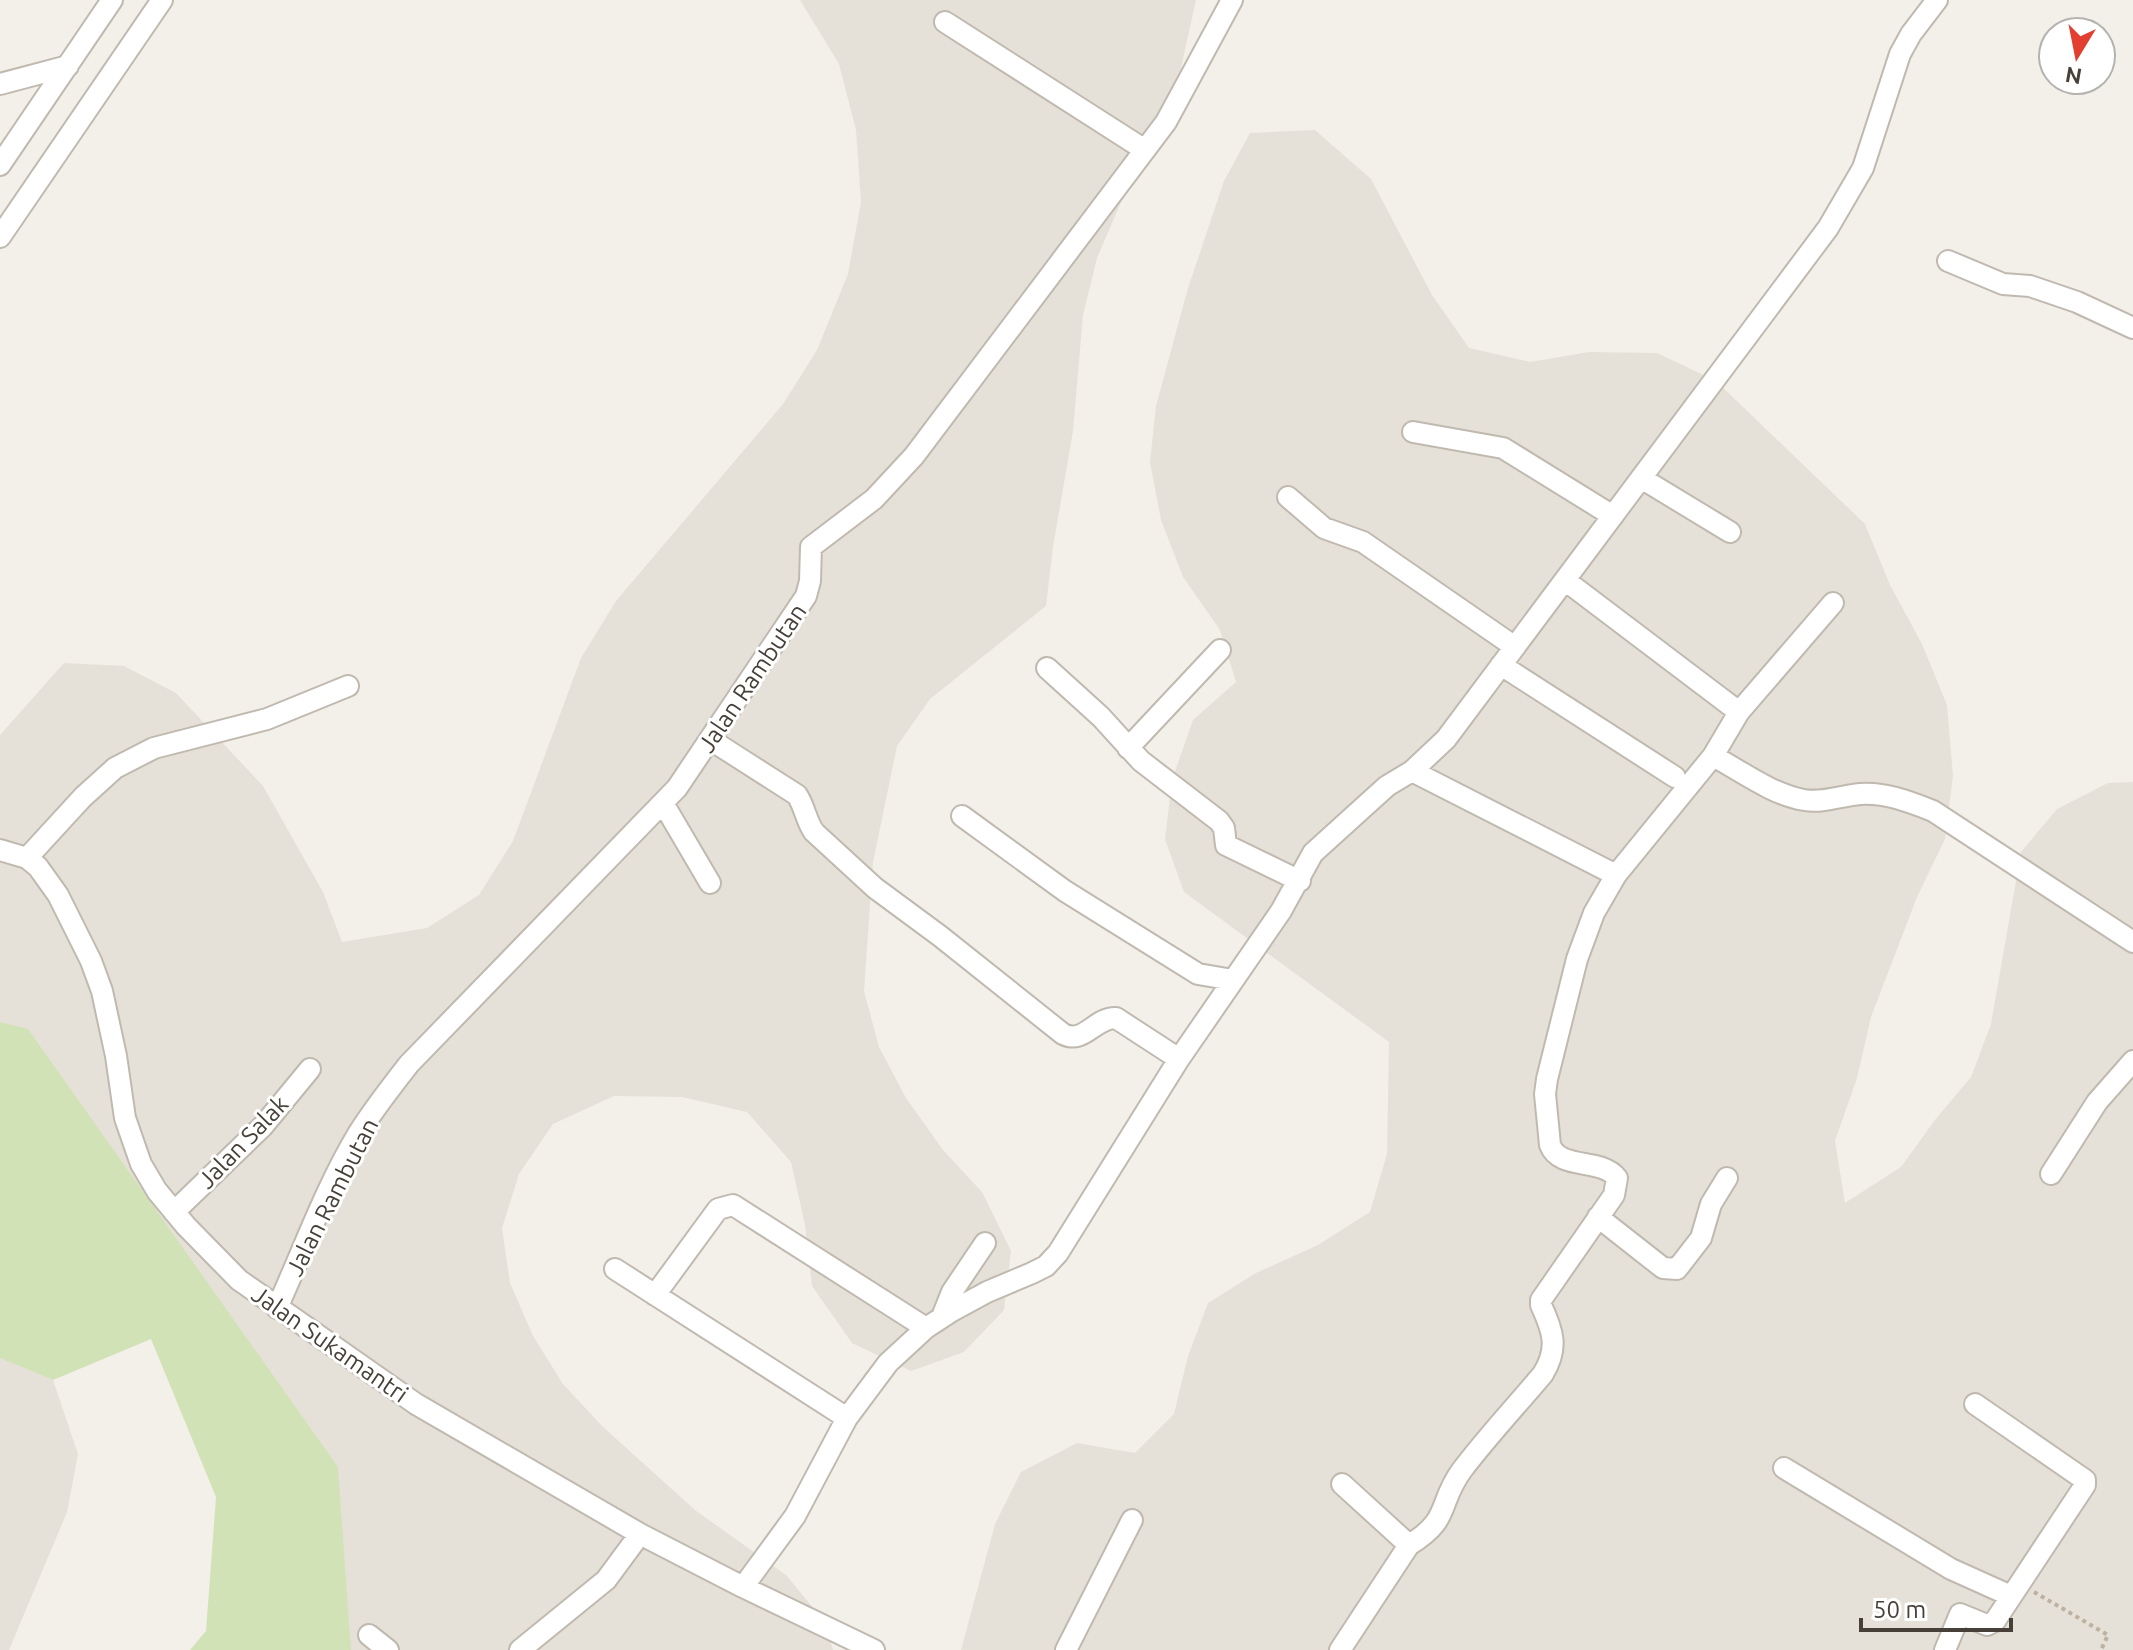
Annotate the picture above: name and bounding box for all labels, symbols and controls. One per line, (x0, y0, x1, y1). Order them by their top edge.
north arrow (2037, 16, 2117, 96)
text: N (2063, 62, 2084, 90)
street label: Jalan Rambutan (692, 599, 812, 757)
street label: Jalan Salak (192, 1090, 294, 1194)
street label: Jalan Rambutan (281, 1114, 383, 1280)
street label: Jalan Sukamantri (247, 1280, 413, 1408)
scale bar (1861, 1582, 2011, 1632)
text: 50 m (1873, 1596, 1926, 1623)

